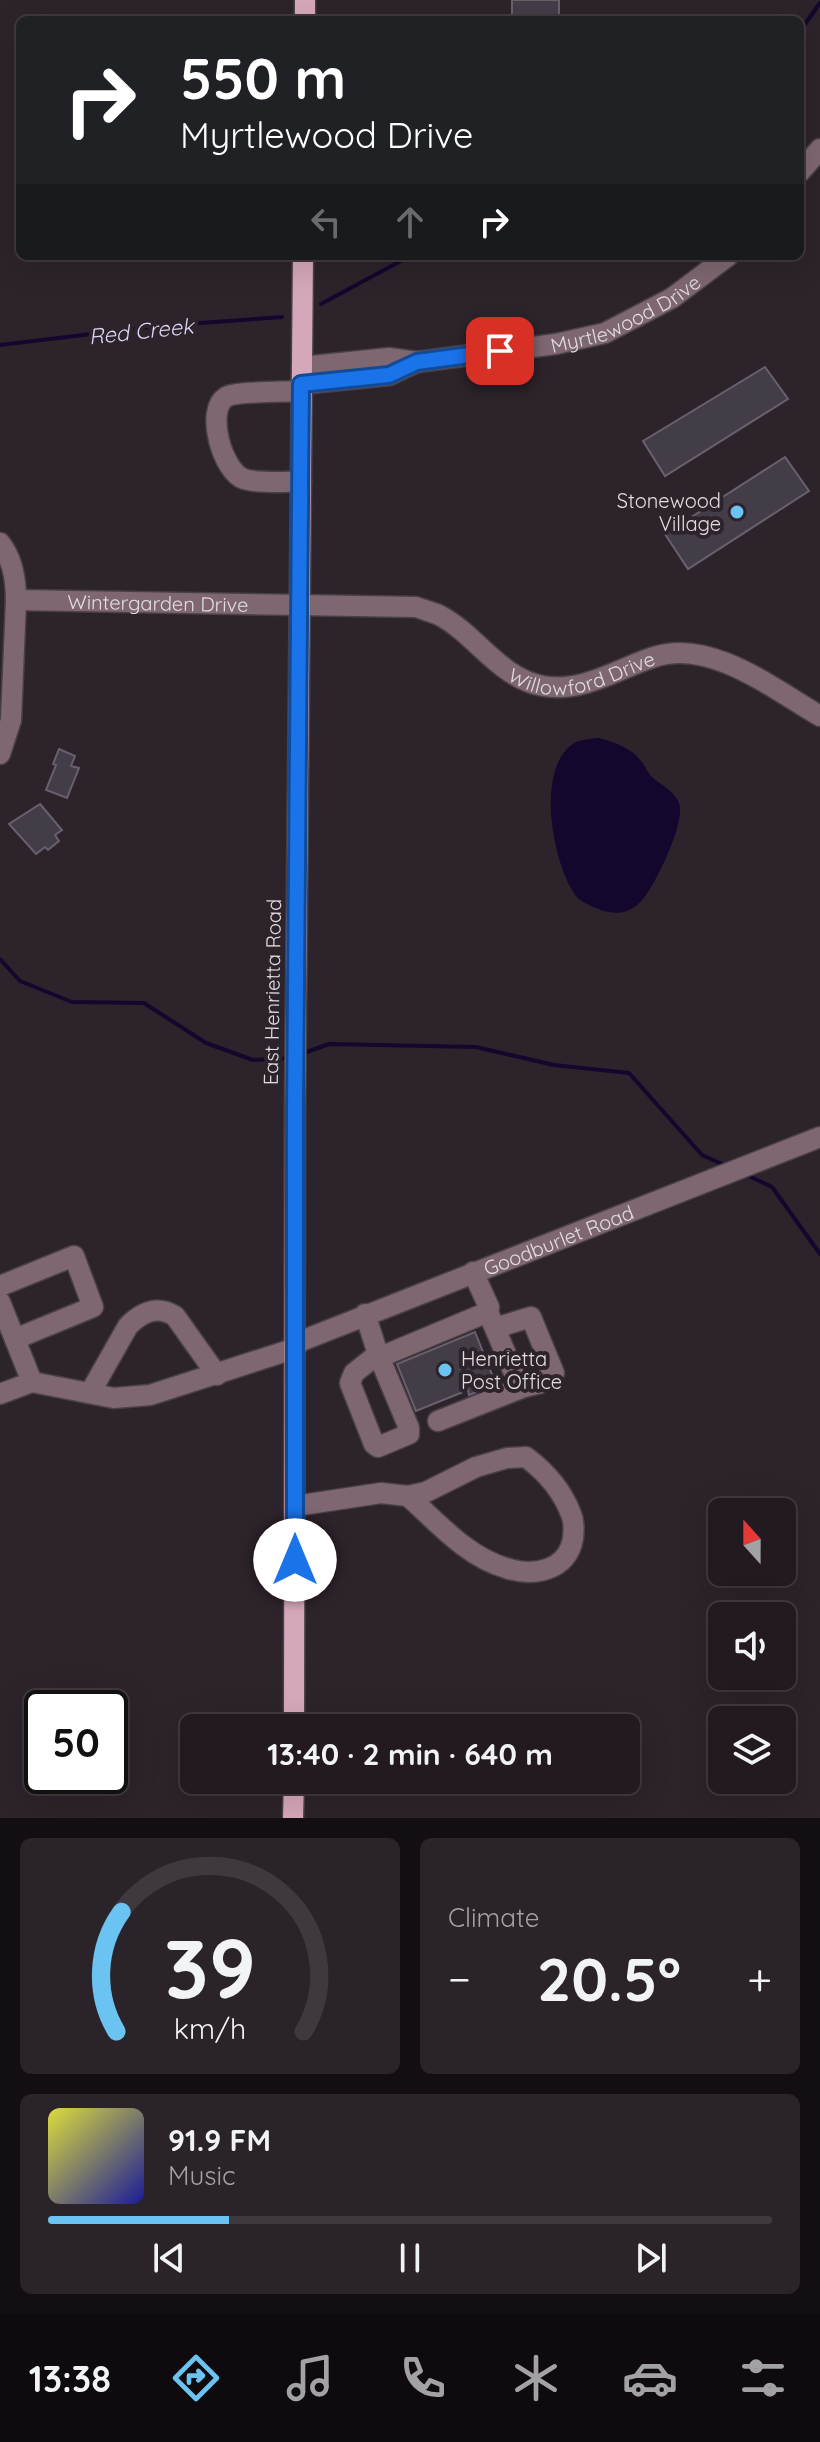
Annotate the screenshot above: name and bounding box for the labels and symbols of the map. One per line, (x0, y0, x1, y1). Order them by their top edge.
street label: Myrtlewood Drive (548, 269, 705, 357)
water label: Red Creek (87, 311, 197, 350)
pin (466, 317, 534, 385)
place label: Stonewood Village (617, 488, 721, 536)
marker: Stonewood Village (728, 503, 746, 521)
street label: Wintergarden Drive (67, 588, 249, 617)
street label: Willowford Drive (504, 645, 658, 700)
street label: East Henrietta Road (258, 899, 286, 1085)
street label: Goodburlet Road (480, 1199, 637, 1281)
place label: Henrietta Post Office (461, 1346, 562, 1394)
marker: Henrietta Post Office (436, 1361, 454, 1379)
north arrow (708, 1498, 796, 1586)
position arrow (253, 1518, 337, 1602)
speed limit sign: 50 (24, 1690, 128, 1794)

